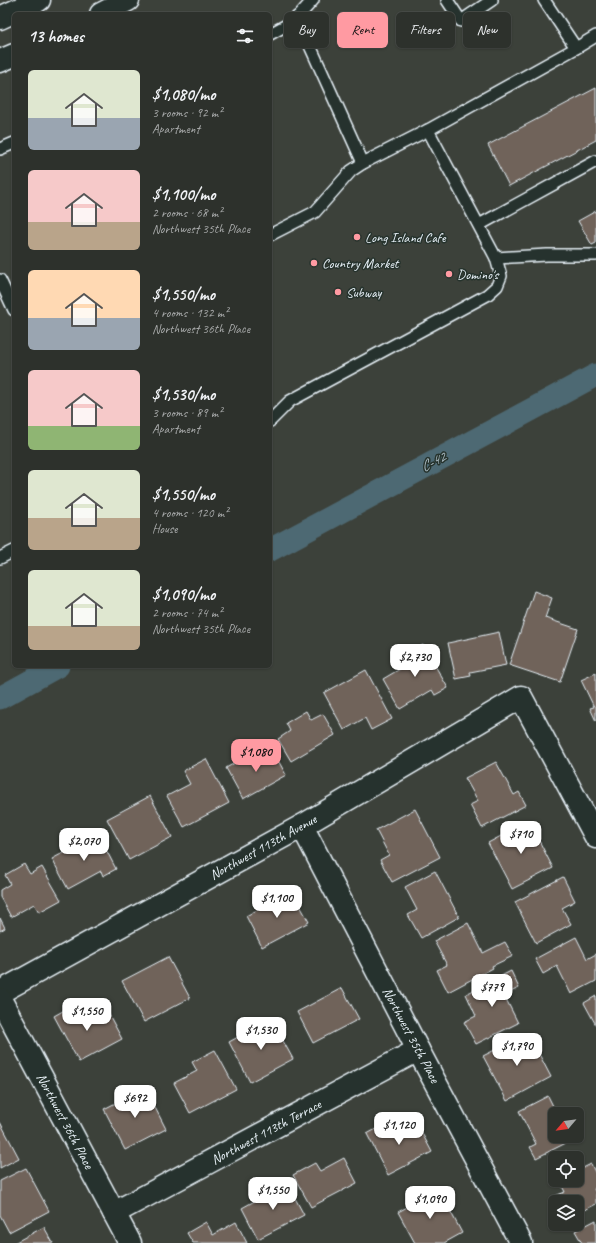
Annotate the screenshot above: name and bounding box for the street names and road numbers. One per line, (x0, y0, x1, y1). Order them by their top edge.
street label: Northwest 113th Avenue (207, 810, 321, 883)
street label: Northwest 35th Place (379, 984, 444, 1087)
street label: Northwest 36th Place (33, 1070, 98, 1173)
street label: Northwest 113th Terrace (208, 1095, 325, 1168)

